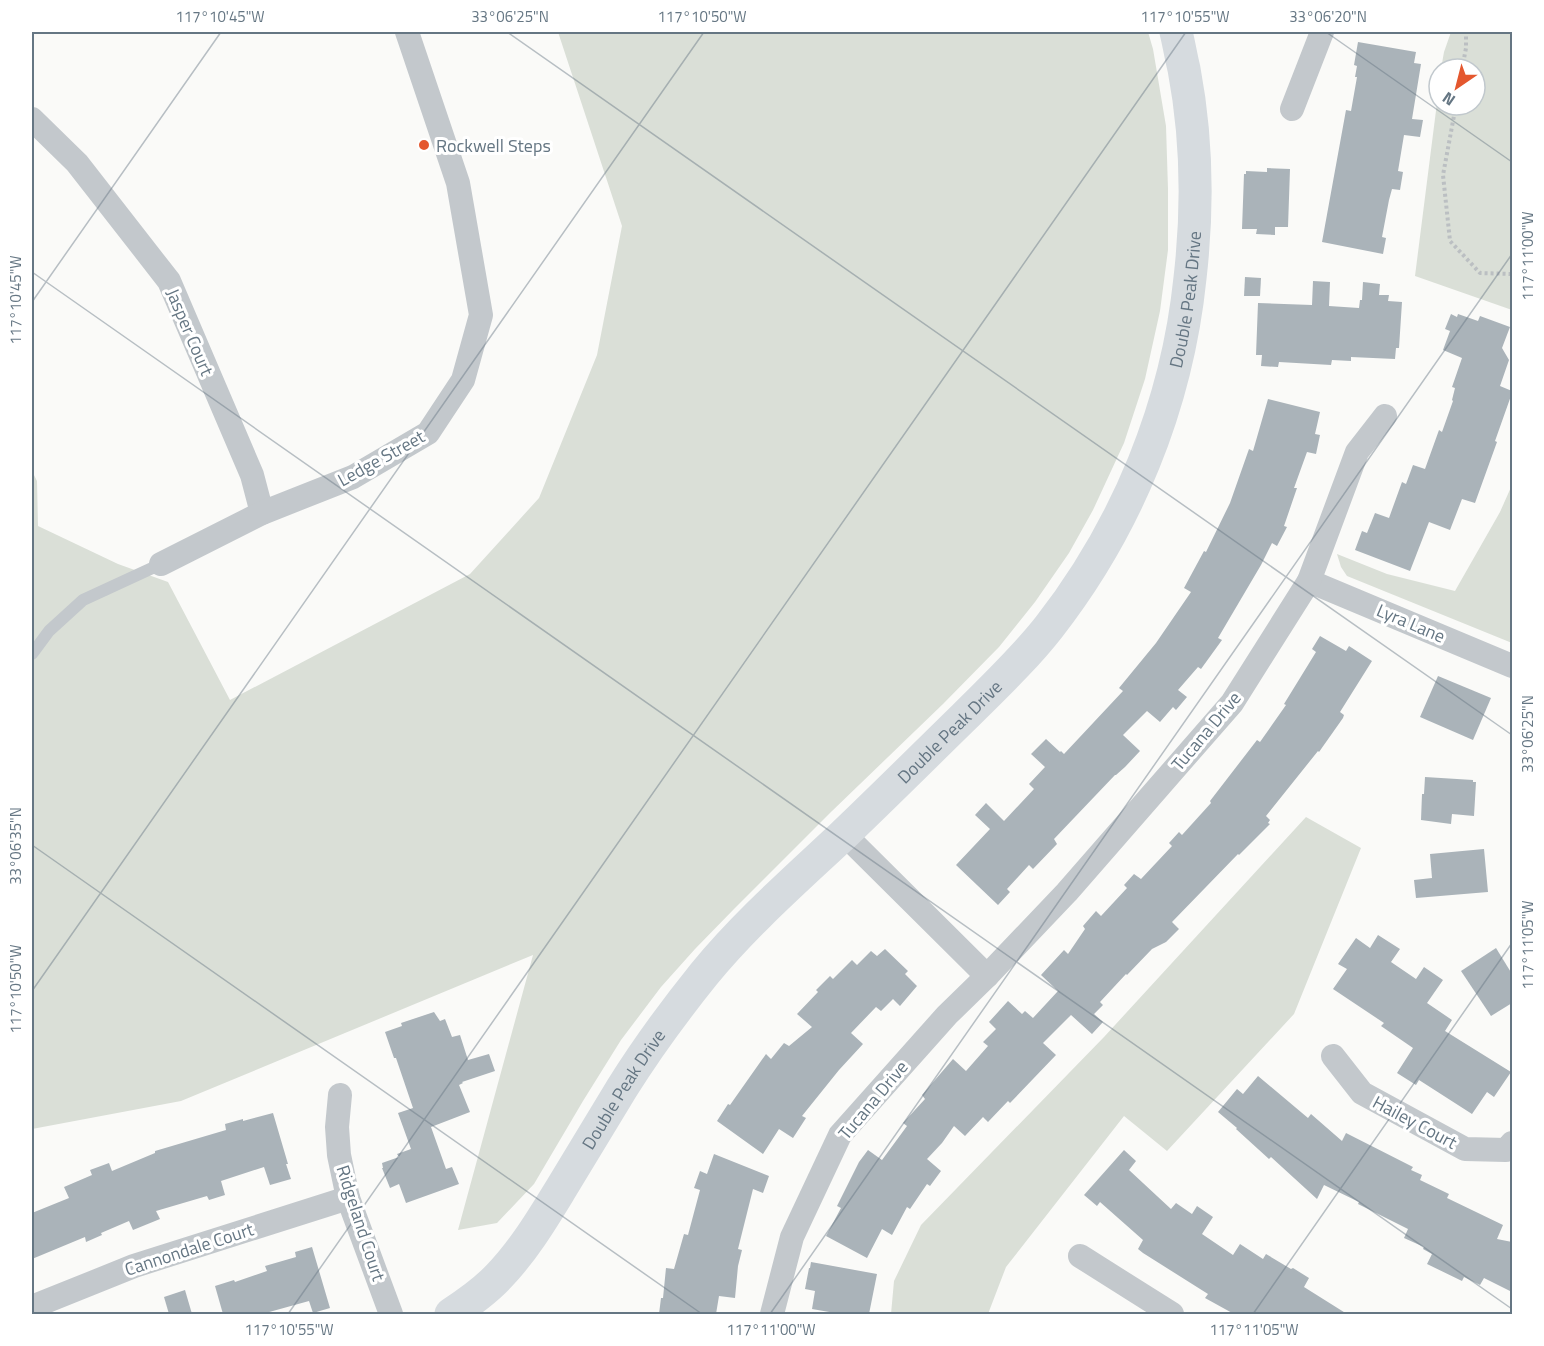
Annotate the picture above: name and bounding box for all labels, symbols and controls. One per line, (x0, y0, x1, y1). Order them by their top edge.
text: 117°10'45"W (175, 5, 265, 28)
text: 33°06'25"N (471, 5, 549, 28)
text: 117°10'50"W (657, 5, 747, 28)
text: 117°10'55"W (1140, 5, 1230, 28)
text: 33°06'20"N (1289, 5, 1367, 28)
north arrow (1427, 57, 1487, 117)
text: N (1437, 86, 1460, 112)
place label: Rockwell Steps (436, 132, 551, 159)
marker: Rockwell Steps (417, 138, 431, 152)
text: 117°11'00"W (1516, 211, 1539, 301)
street label: Double Peak Drive (1161, 230, 1208, 371)
text: 117°10'45"W (4, 255, 27, 345)
street label: Jasper Court (159, 284, 221, 381)
street label: Ledge Street (333, 423, 430, 493)
street label: Lyra Lane (1373, 596, 1449, 650)
street label: Double Peak Drive (891, 673, 1008, 789)
street label: Tucana Drive (1165, 685, 1247, 777)
text: 33°06'25"N (1516, 695, 1539, 773)
text: 33°06'35"N (4, 807, 27, 885)
text: 117°11'05"W (1516, 900, 1539, 990)
text: 117°10'50"W (4, 944, 27, 1034)
street label: Double Peak Drive (574, 1023, 671, 1154)
street label: Tucana Drive (832, 1054, 914, 1146)
street label: Hailey Court (1368, 1088, 1463, 1156)
street label: Ridgeland Court (330, 1162, 393, 1285)
street label: Cannondale Court (121, 1215, 258, 1283)
text: 117°10'55"W (244, 1318, 334, 1341)
text: 117°11'00"W (726, 1318, 816, 1341)
text: 117°11'05"W (1209, 1318, 1299, 1341)

